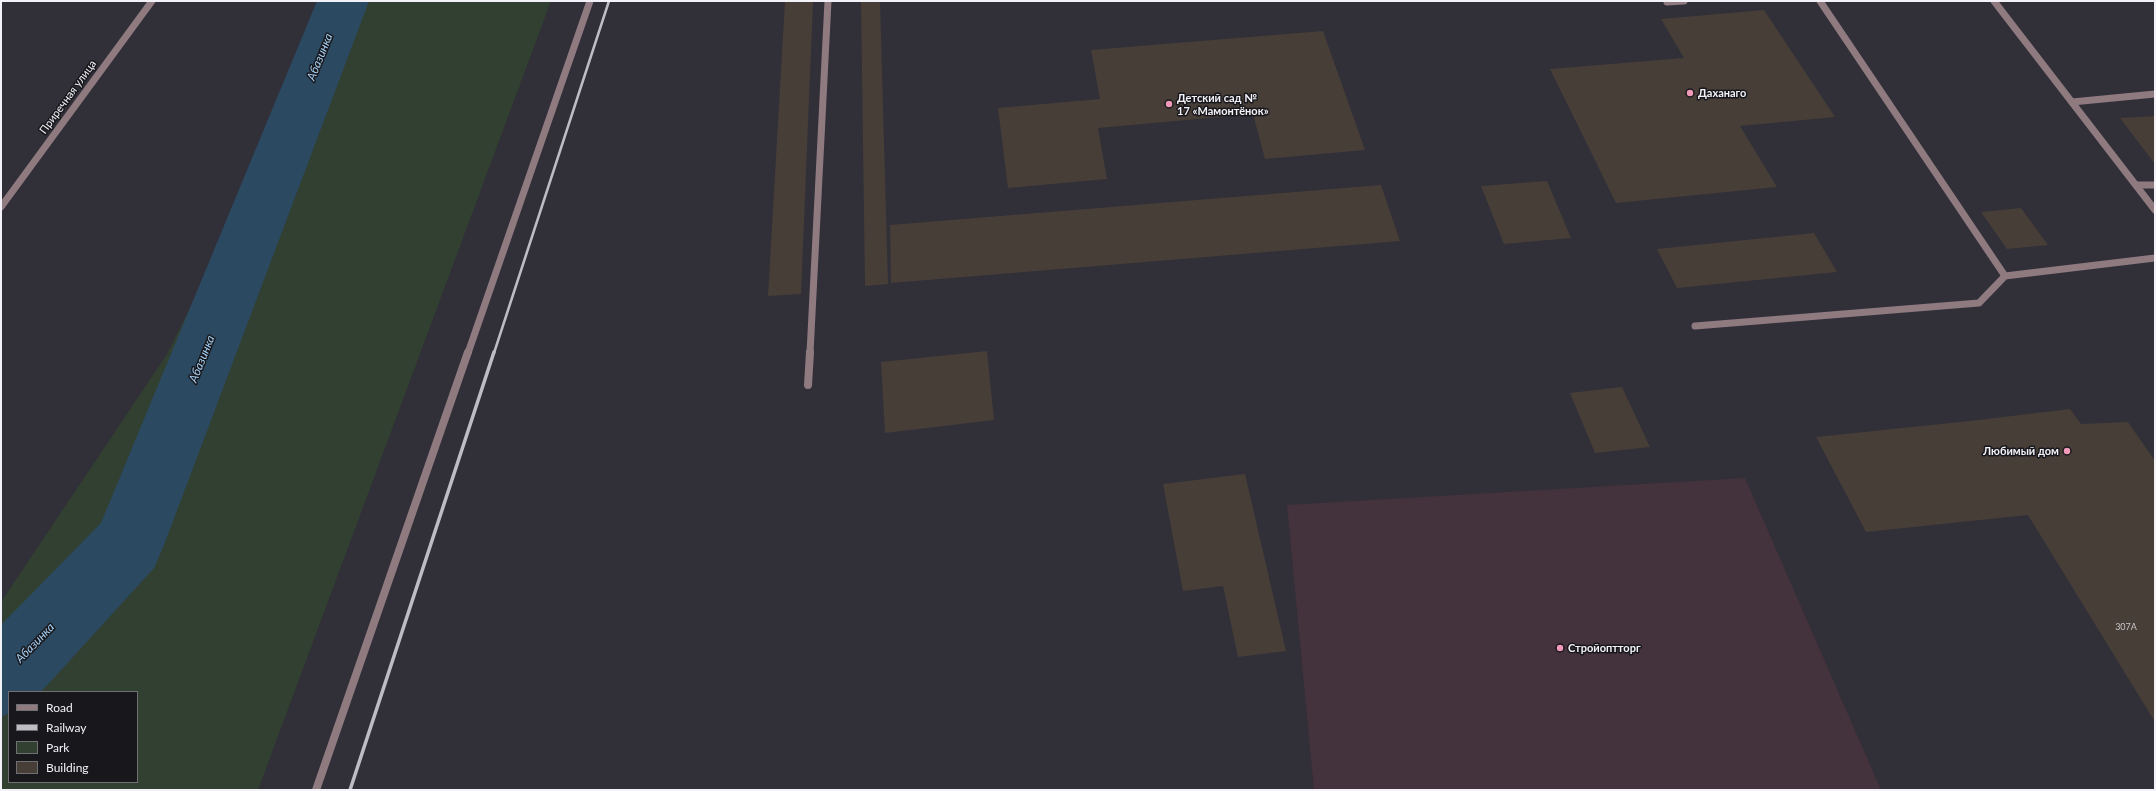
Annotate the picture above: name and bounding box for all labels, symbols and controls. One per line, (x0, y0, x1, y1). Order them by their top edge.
water label: Абазинка (304, 31, 336, 83)
street label: Приречная улица (37, 57, 99, 137)
place label: Даханаго (1698, 86, 1746, 100)
marker: Даханаго (1685, 88, 1695, 98)
place label: Детский сад № 17 «Мамонтёнок» (1177, 91, 1269, 117)
marker: Детский сад № 17 «Мамонтёнок» (1164, 99, 1174, 109)
water label: Абазинка (186, 333, 218, 385)
place label: Любимый дом (1983, 444, 2059, 458)
marker: Любимый дом (2062, 446, 2072, 456)
water label: Абазинка (13, 620, 57, 666)
house number: 307А (2115, 622, 2137, 632)
place label: Стройоптторг (1568, 641, 1641, 655)
marker: Стройоптторг (1555, 643, 1565, 653)
legend (8, 691, 138, 783)
text: Road (46, 700, 73, 715)
text: Railway (46, 720, 86, 735)
text: Park (46, 740, 69, 755)
text: Building (46, 760, 89, 775)

